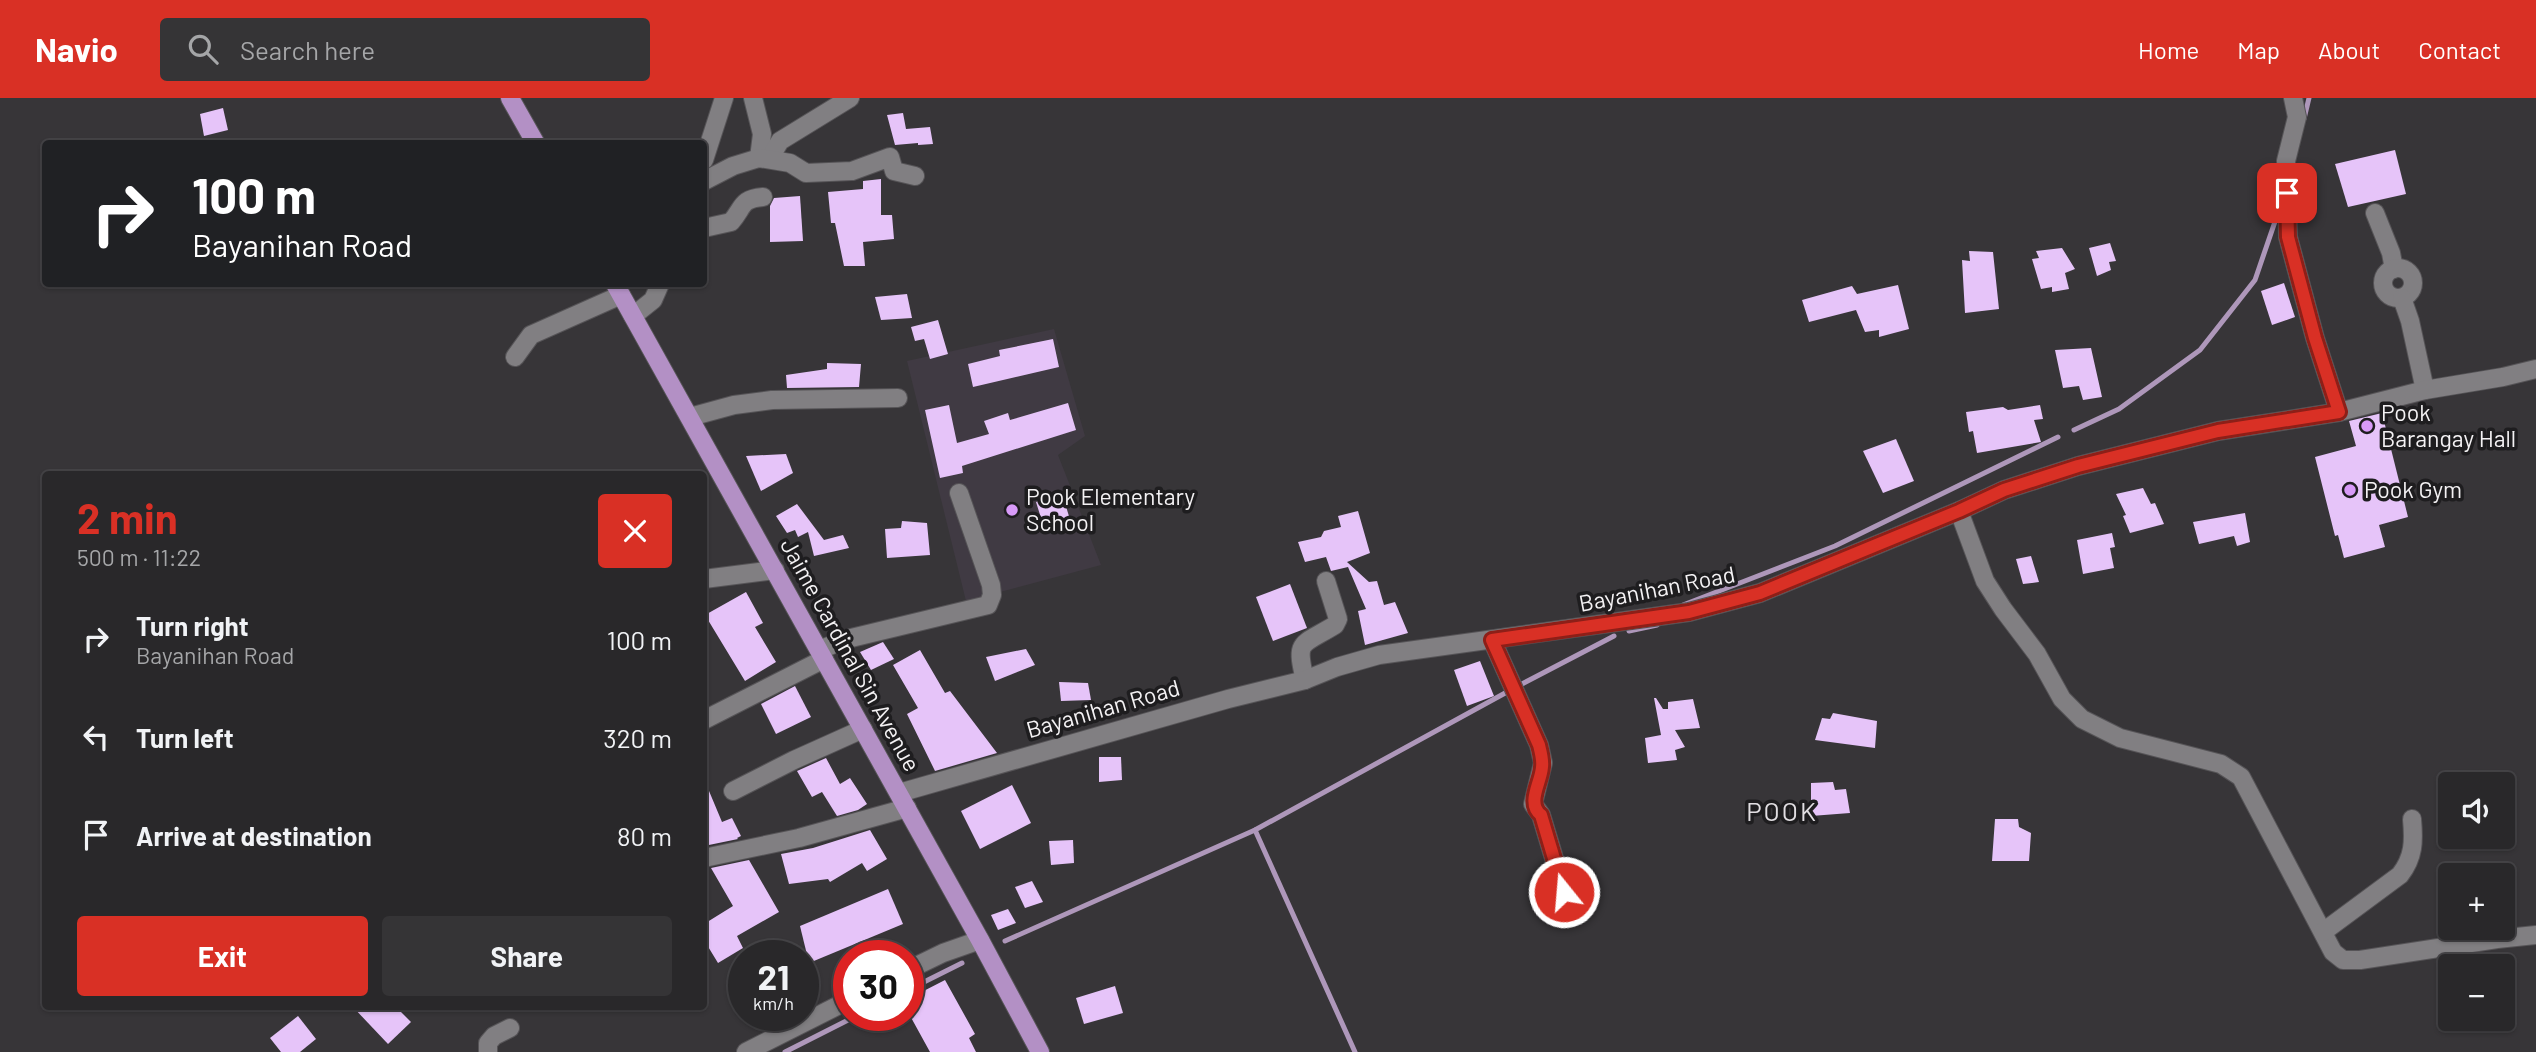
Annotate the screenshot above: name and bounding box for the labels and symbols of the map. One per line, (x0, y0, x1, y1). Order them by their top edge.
pin (2257, 163, 2317, 223)
place label: Pook Barangay Hall (2381, 398, 2516, 452)
marker: Pook Barangay Hall (2359, 418, 2375, 434)
place label: Pook Gym (2364, 475, 2462, 503)
place label: Pook Elementary School (1026, 482, 1196, 536)
marker: Pook Gym (2342, 482, 2358, 498)
marker: Pook Elementary School (1004, 502, 1020, 518)
street label: Jaime Cardinal Sin Avenue (775, 533, 927, 776)
street label: Bayanihan Road (1576, 559, 1737, 617)
street label: Bayanihan Road (1023, 673, 1183, 743)
district label: POOK (1746, 795, 1818, 826)
position arrow (1527, 855, 1601, 929)
speed limit sign: 30 (833, 940, 924, 1031)

